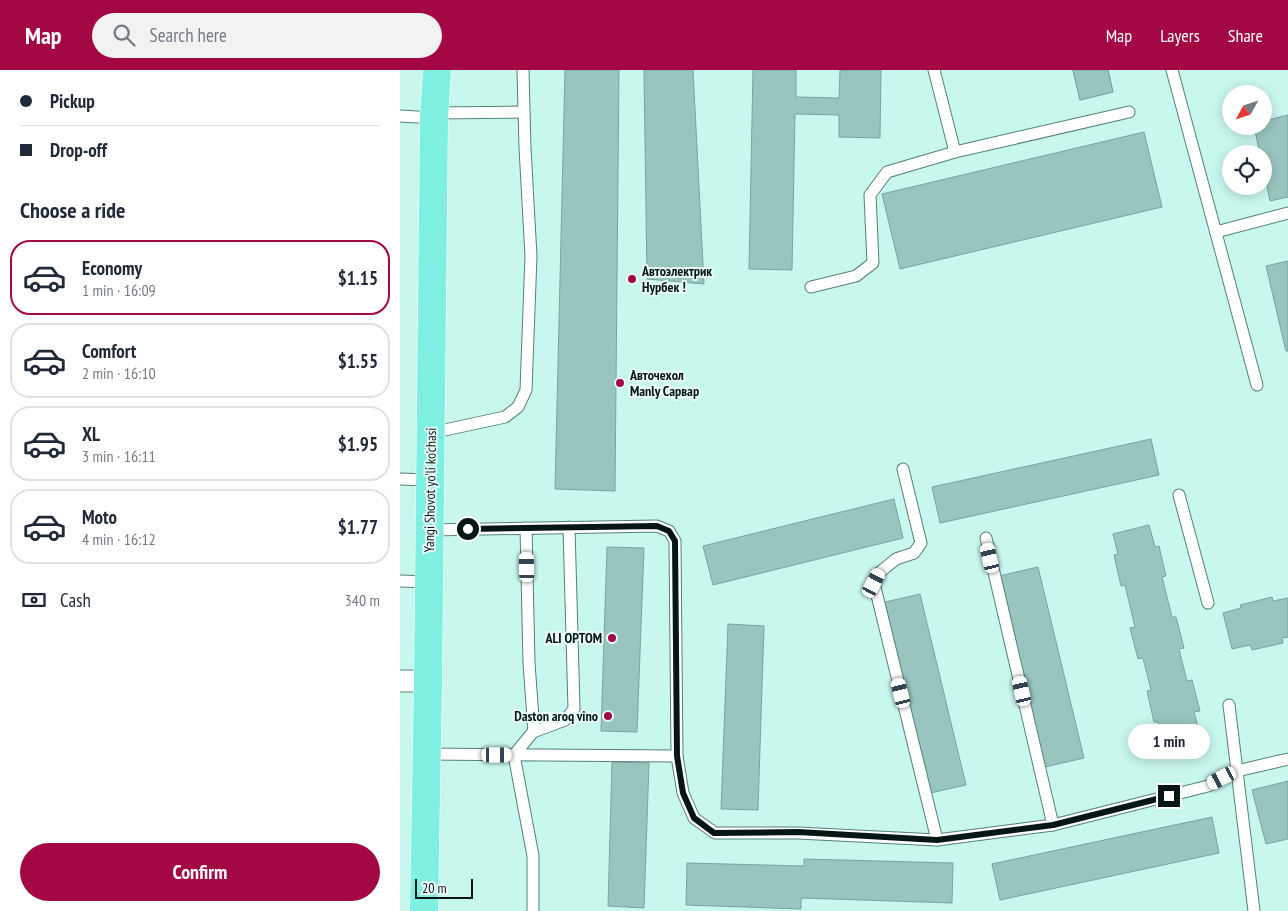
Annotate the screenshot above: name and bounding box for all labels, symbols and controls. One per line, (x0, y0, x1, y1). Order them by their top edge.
search box (92, 13, 442, 58)
text: Map (25, 20, 62, 51)
icon: search (110, 21, 138, 49)
text: Search here (150, 23, 227, 47)
text: Map (1106, 24, 1132, 47)
text: Layers (1160, 24, 1200, 47)
text: Share (1228, 24, 1263, 47)
north arrow (1222, 85, 1272, 135)
map controls (1222, 85, 1272, 195)
text: Pickup (50, 89, 95, 113)
text: Drop-off (50, 138, 107, 162)
button: locate (1222, 145, 1272, 195)
text: Choose a ride (20, 196, 125, 224)
icon: car (22, 255, 67, 300)
text: Economy (82, 256, 142, 280)
place label: Автоэлектрик Нурбек ! (641, 262, 712, 296)
text: $1.15 (338, 266, 378, 290)
marker: Автоэлектрик Нурбек ! (626, 273, 638, 285)
text: 1 min · 16:09 (82, 280, 156, 300)
icon: car (22, 338, 67, 383)
text: Comfort (82, 339, 136, 363)
text: $1.55 (338, 349, 378, 373)
text: 2 min · 16:10 (82, 363, 156, 383)
place label: Авточехол Manly Сарвар (629, 366, 699, 400)
marker: Авточехол Manly Сарвар (614, 377, 626, 389)
icon: car (22, 421, 67, 466)
text: XL (82, 422, 100, 446)
street label: Yangi Shovot yo'li ko'chasi (420, 427, 440, 553)
text: $1.95 (338, 432, 378, 456)
text: 3 min · 16:11 (82, 446, 156, 466)
icon: car (22, 504, 67, 549)
text: Moto (82, 505, 117, 529)
text: $1.77 (338, 515, 378, 539)
route start (457, 518, 479, 540)
text: 4 min · 16:12 (82, 529, 156, 549)
car (979, 542, 1000, 574)
car (519, 552, 534, 582)
car (860, 566, 887, 600)
icon: cash (20, 586, 48, 614)
text: Cash (60, 588, 91, 612)
text: 340 m (345, 590, 380, 610)
place label: ALI OPTOM (544, 629, 602, 647)
marker: ALI OPTOM (606, 632, 618, 644)
car (1011, 675, 1032, 707)
car (890, 677, 911, 709)
place label: Daston aroq vino (514, 707, 598, 725)
marker: Daston aroq vino (602, 710, 614, 722)
callout: 1 min (1128, 724, 1210, 758)
text: 1 min (1153, 731, 1185, 751)
car (482, 748, 512, 763)
car (1205, 765, 1238, 791)
route end (1158, 785, 1180, 807)
button: Confirm (20, 843, 380, 901)
scale bar (415, 876, 472, 899)
text: 20 m (422, 879, 447, 897)

